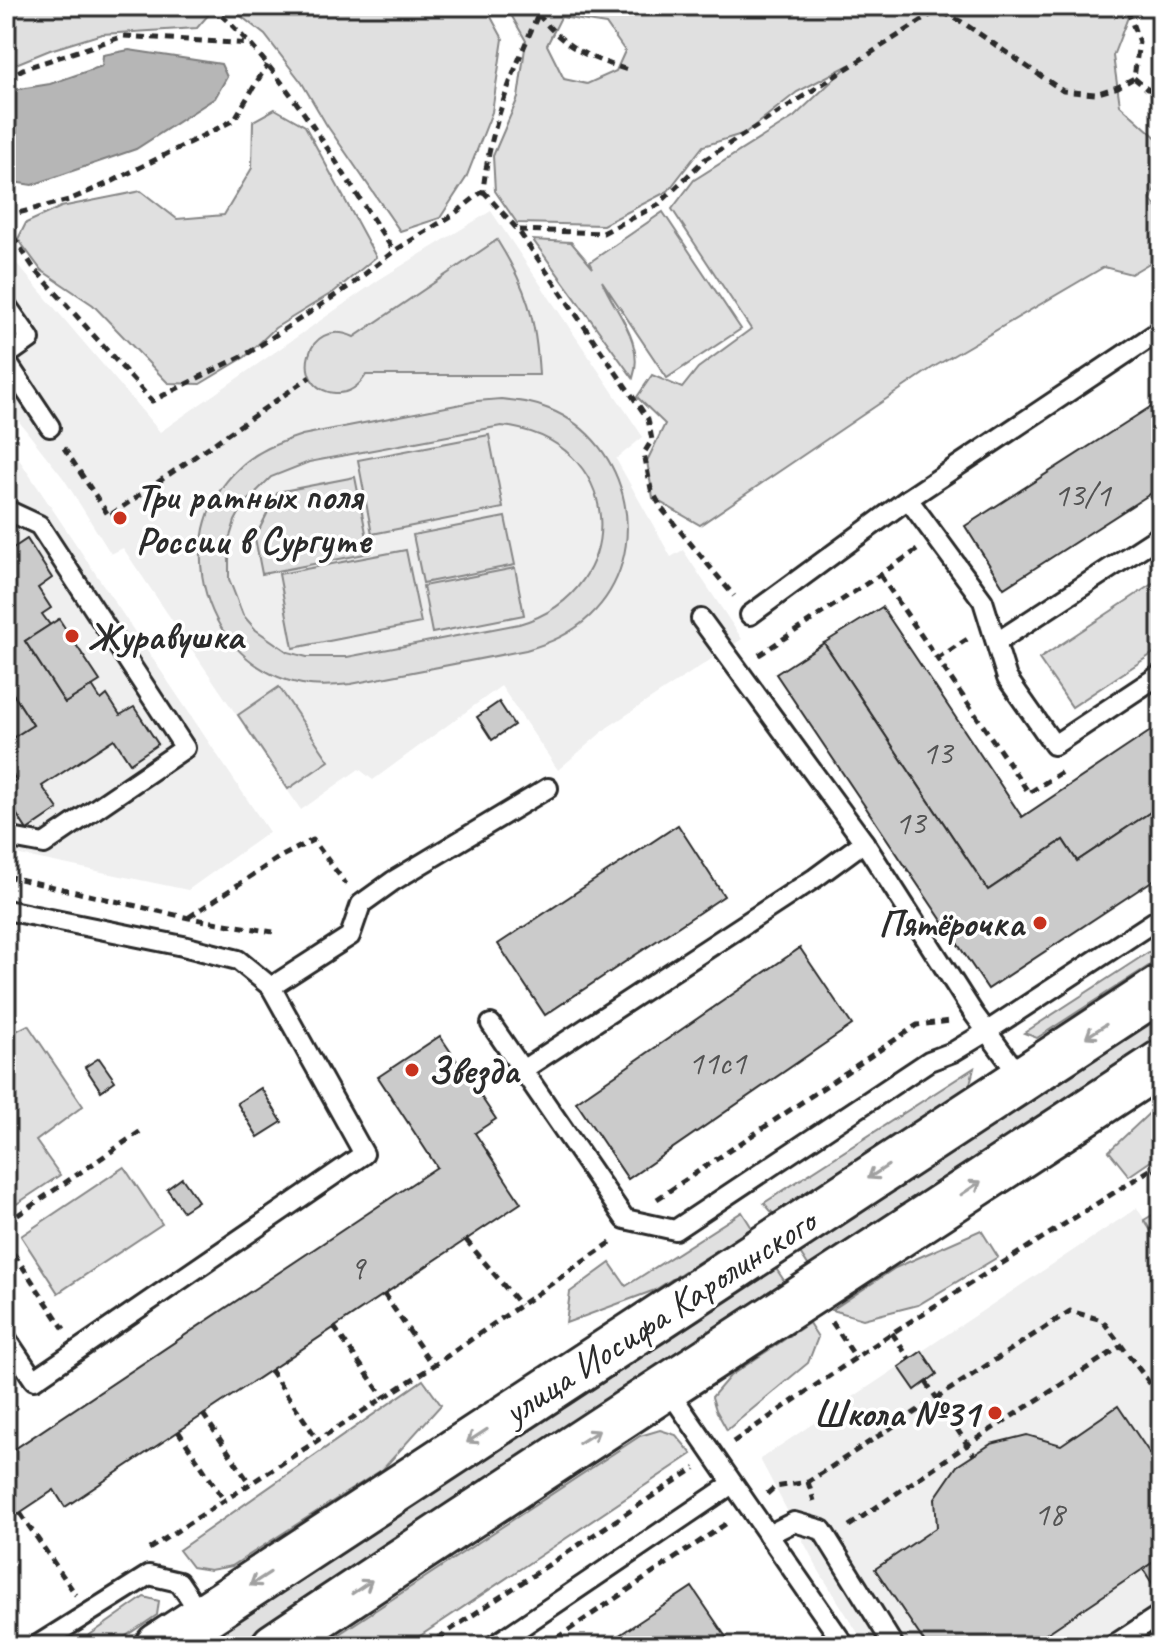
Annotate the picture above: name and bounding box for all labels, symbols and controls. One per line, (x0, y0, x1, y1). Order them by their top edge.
place label: Три ратных поля России в Сургуте (136, 473, 373, 564)
house number: 13/1 (1053, 473, 1112, 516)
marker: Три ратных поля России в Сургуте (111, 509, 129, 527)
place label: Журавушка (88, 613, 246, 660)
marker: Журавушка (63, 627, 81, 645)
house number: 13 (922, 731, 955, 774)
house number: 13 (895, 801, 928, 844)
place label: Пятёрочка (878, 900, 1026, 947)
marker: Пятёрочка (1031, 914, 1049, 932)
one-way arrow (1085, 1023, 1108, 1039)
house number: 11с1 (688, 1041, 748, 1084)
place label: Звезда (428, 1047, 521, 1095)
marker: Звезда (403, 1061, 421, 1079)
one-way arrow (867, 1164, 889, 1180)
one-way arrow (959, 1180, 982, 1196)
street label: улица Иосифа Каролинского (493, 1196, 827, 1436)
house number: 9 (349, 1246, 367, 1289)
place label: Школа №31 (814, 1390, 983, 1437)
marker: Школа №31 (986, 1404, 1004, 1422)
one-way arrow (466, 1428, 489, 1444)
one-way arrow (578, 1429, 600, 1446)
house number: 18 (1034, 1492, 1068, 1535)
one-way arrow (250, 1571, 272, 1588)
one-way arrow (350, 1579, 373, 1595)

